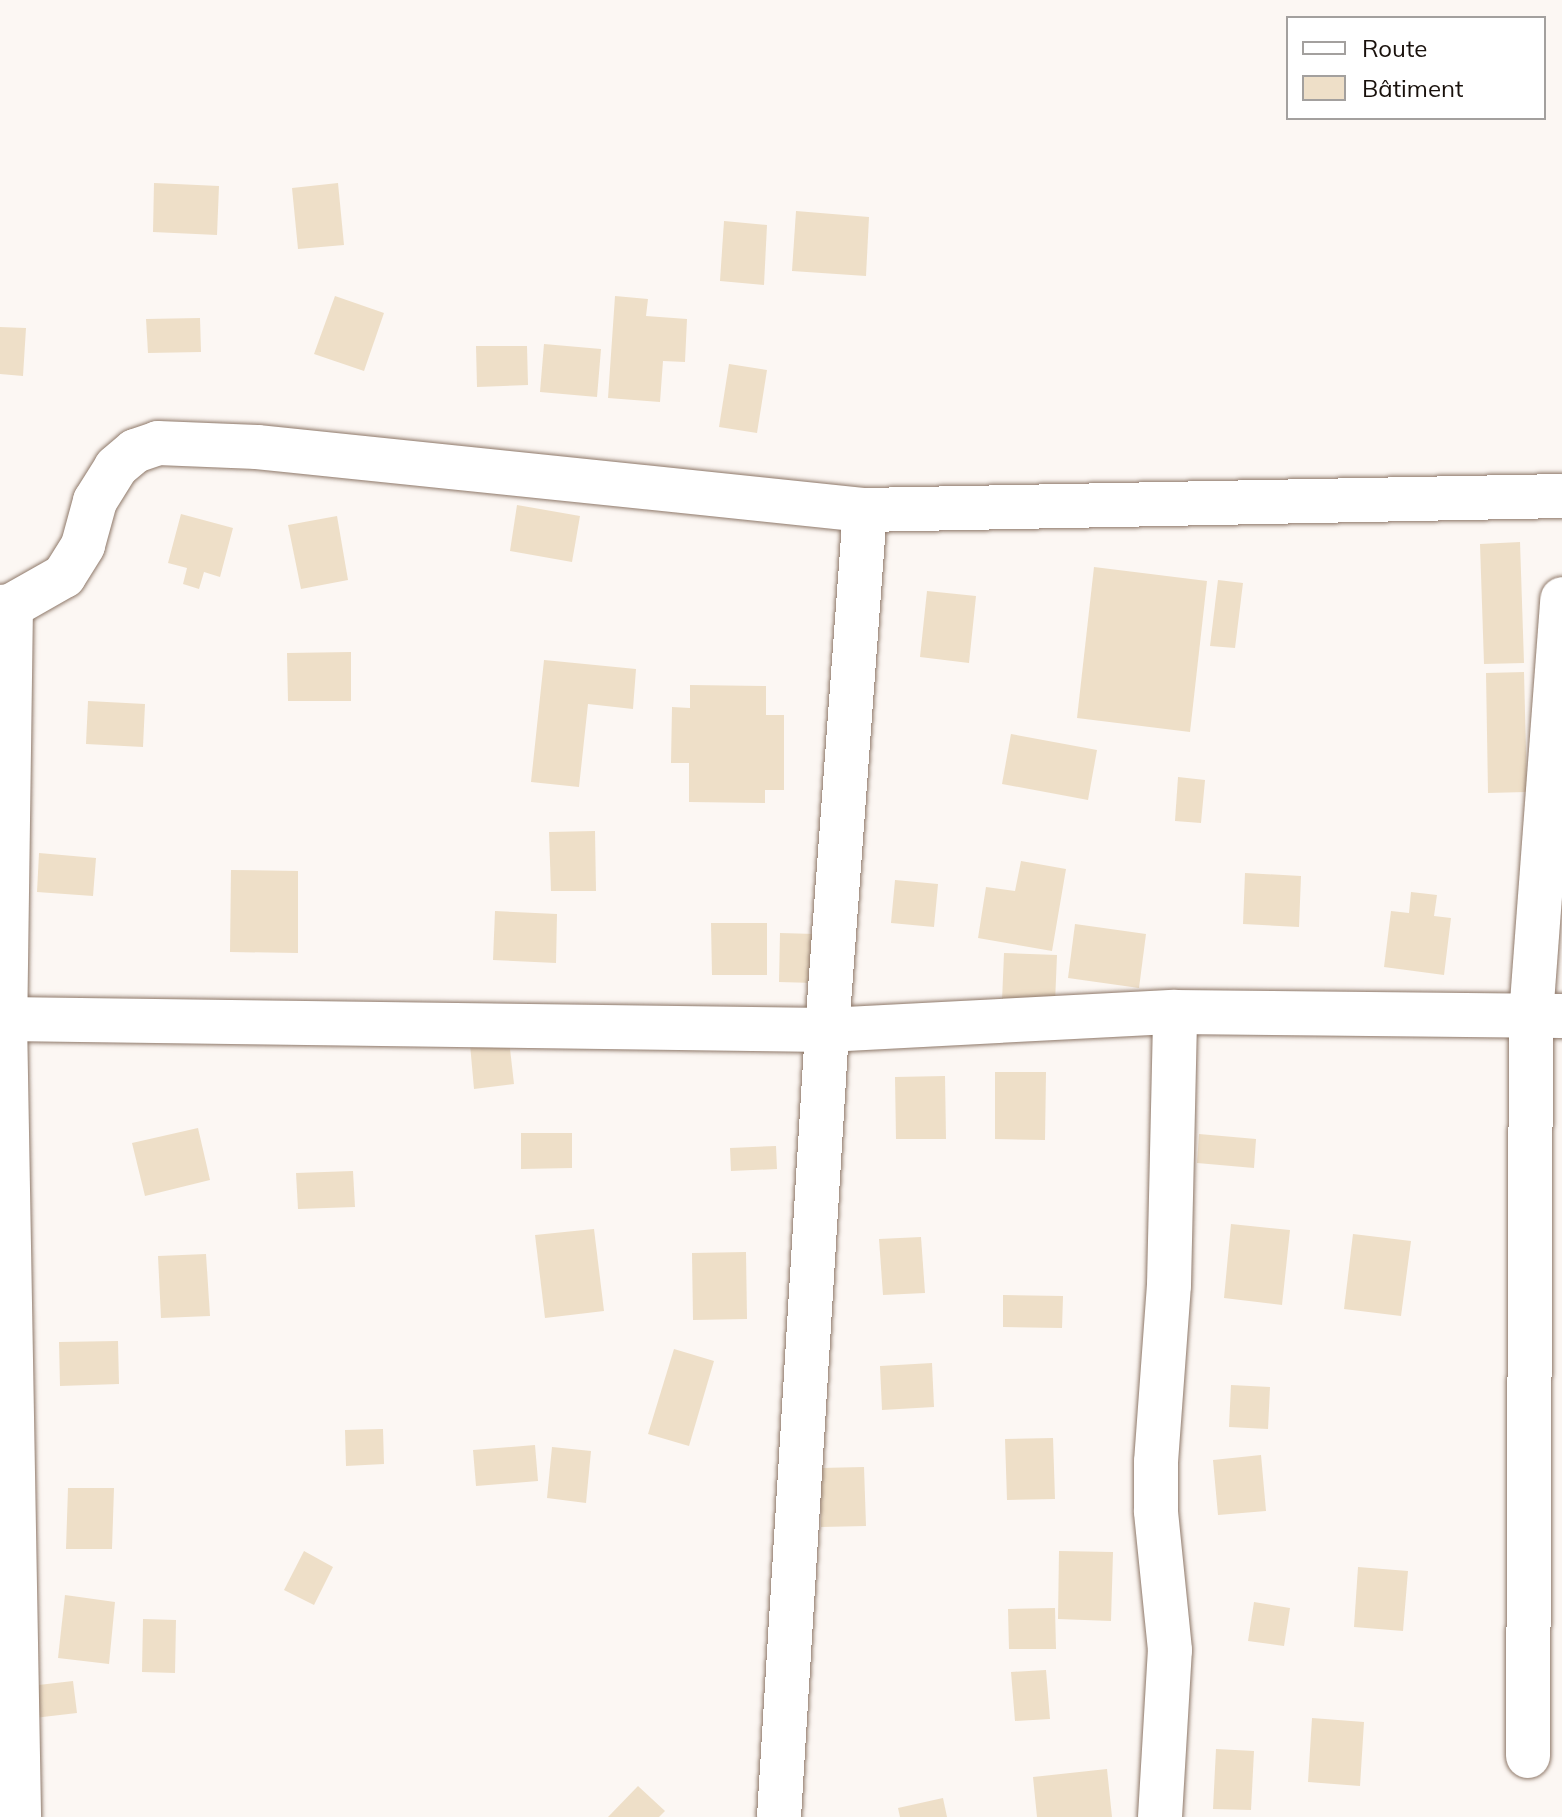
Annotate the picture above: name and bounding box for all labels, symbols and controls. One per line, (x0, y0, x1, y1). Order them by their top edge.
legend (1286, 16, 1546, 120)
text: Route (1362, 33, 1427, 63)
text: Bâtiment (1362, 73, 1463, 103)

